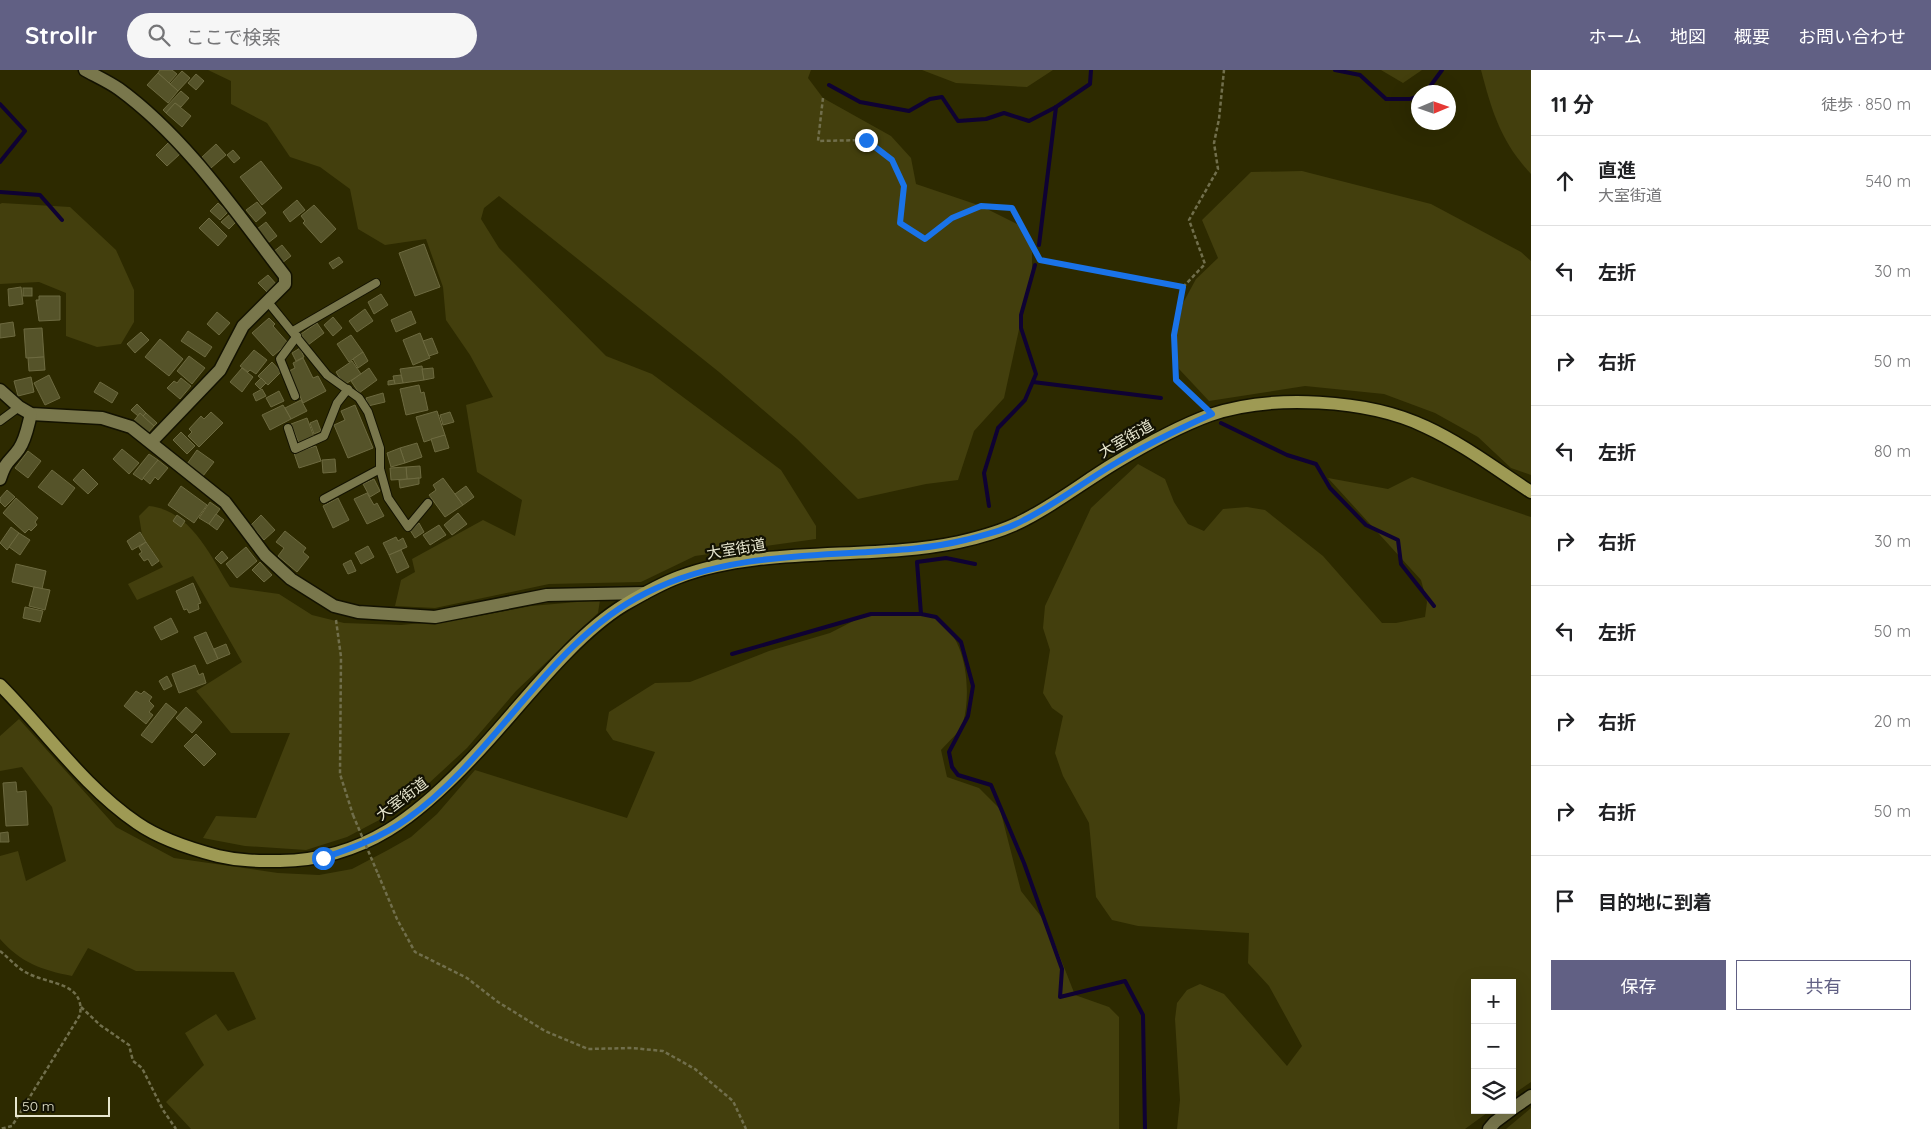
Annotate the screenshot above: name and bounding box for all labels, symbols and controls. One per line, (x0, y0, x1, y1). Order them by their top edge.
search box (127, 13, 477, 58)
text: Strollr (25, 20, 97, 50)
icon: search (145, 21, 173, 49)
text: ここで検索 (185, 25, 280, 49)
text: ホーム (1589, 25, 1642, 48)
text: 地図 (1670, 25, 1706, 48)
text: 概要 (1734, 25, 1770, 48)
text: お問い合わせ (1798, 25, 1906, 48)
north arrow (1411, 85, 1456, 130)
text: 11 分 (1551, 91, 1594, 117)
text: 徒歩 · 850 m (1821, 94, 1911, 114)
route end (855, 129, 878, 152)
text: 直進 (1598, 158, 1636, 182)
icon: ahead (1551, 167, 1579, 195)
text: 540 m (1865, 171, 1911, 191)
text: 大室街道 (1598, 185, 1662, 205)
icon: left (1551, 257, 1579, 285)
text: 左折 (1598, 260, 1636, 284)
text: 30 m (1874, 261, 1911, 281)
icon: right (1551, 347, 1579, 375)
text: 右折 (1598, 350, 1636, 374)
text: 50 m (1874, 351, 1911, 371)
street label: 大室街道 (1095, 415, 1156, 462)
icon: left (1551, 437, 1579, 465)
text: 左折 (1598, 440, 1636, 464)
text: 80 m (1874, 441, 1911, 461)
icon: right (1551, 527, 1579, 555)
text: 右折 (1598, 530, 1636, 554)
text: 30 m (1874, 531, 1911, 551)
street label: 大室街道 (705, 534, 767, 563)
icon: left (1551, 617, 1579, 645)
text: 左折 (1598, 620, 1636, 644)
text: 50 m (1874, 621, 1911, 641)
icon: right (1551, 707, 1579, 735)
text: 右折 (1598, 710, 1636, 734)
text: 20 m (1874, 711, 1911, 731)
street label: 大室街道 (372, 773, 431, 824)
icon: right (1551, 797, 1579, 825)
text: 右折 (1598, 800, 1636, 824)
text: 50 m (1874, 801, 1911, 821)
route start (312, 847, 335, 870)
icon: arrive (1551, 887, 1579, 915)
text: 目的地に到着 (1598, 890, 1712, 914)
button: 保存 (1551, 960, 1726, 1010)
button: 共有 (1736, 960, 1911, 1010)
map controls (1471, 979, 1516, 1114)
button: + (1471, 979, 1516, 1024)
button: − (1471, 1024, 1516, 1069)
button: layers (1471, 1069, 1516, 1114)
scale bar (15, 1094, 110, 1117)
text: 50 m (22, 1097, 55, 1115)

